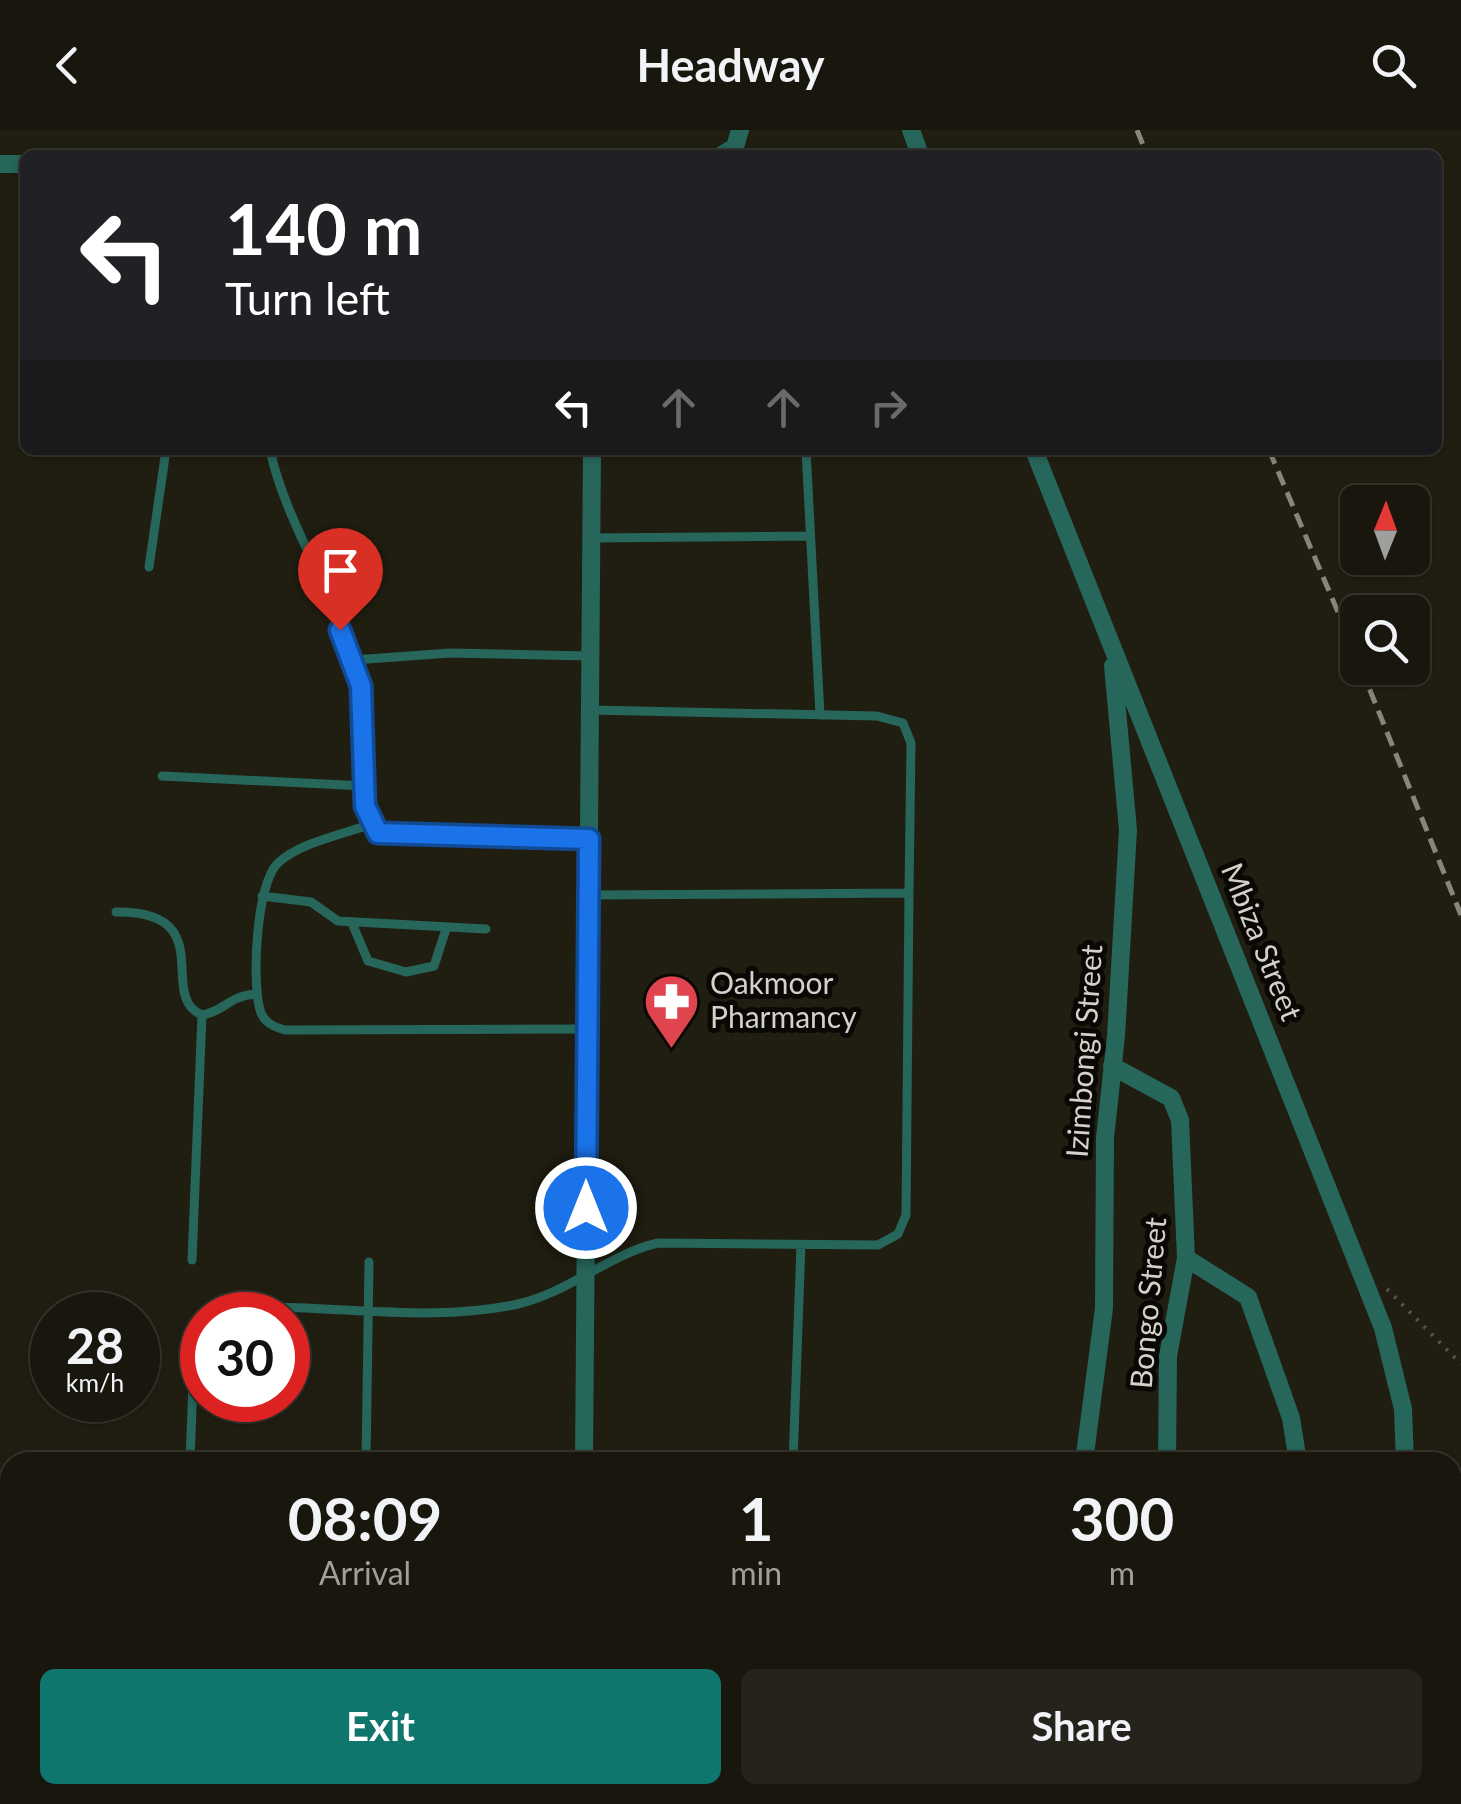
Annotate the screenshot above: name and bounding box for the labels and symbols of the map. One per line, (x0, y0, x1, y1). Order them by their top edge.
north arrow (1340, 485, 1430, 575)
pin (298, 528, 383, 631)
street label: Mbiza Street (1215, 857, 1311, 1026)
street label: Izimbongi Street (1058, 943, 1108, 1159)
place label: Oakmoor Pharmancy (710, 964, 857, 1034)
pharmacy icon: Oakmoor Pharmancy (641, 971, 701, 1050)
position arrow (534, 1156, 638, 1260)
street label: Bongo Street (1122, 1215, 1172, 1390)
speed limit sign: 30 (180, 1292, 310, 1422)

